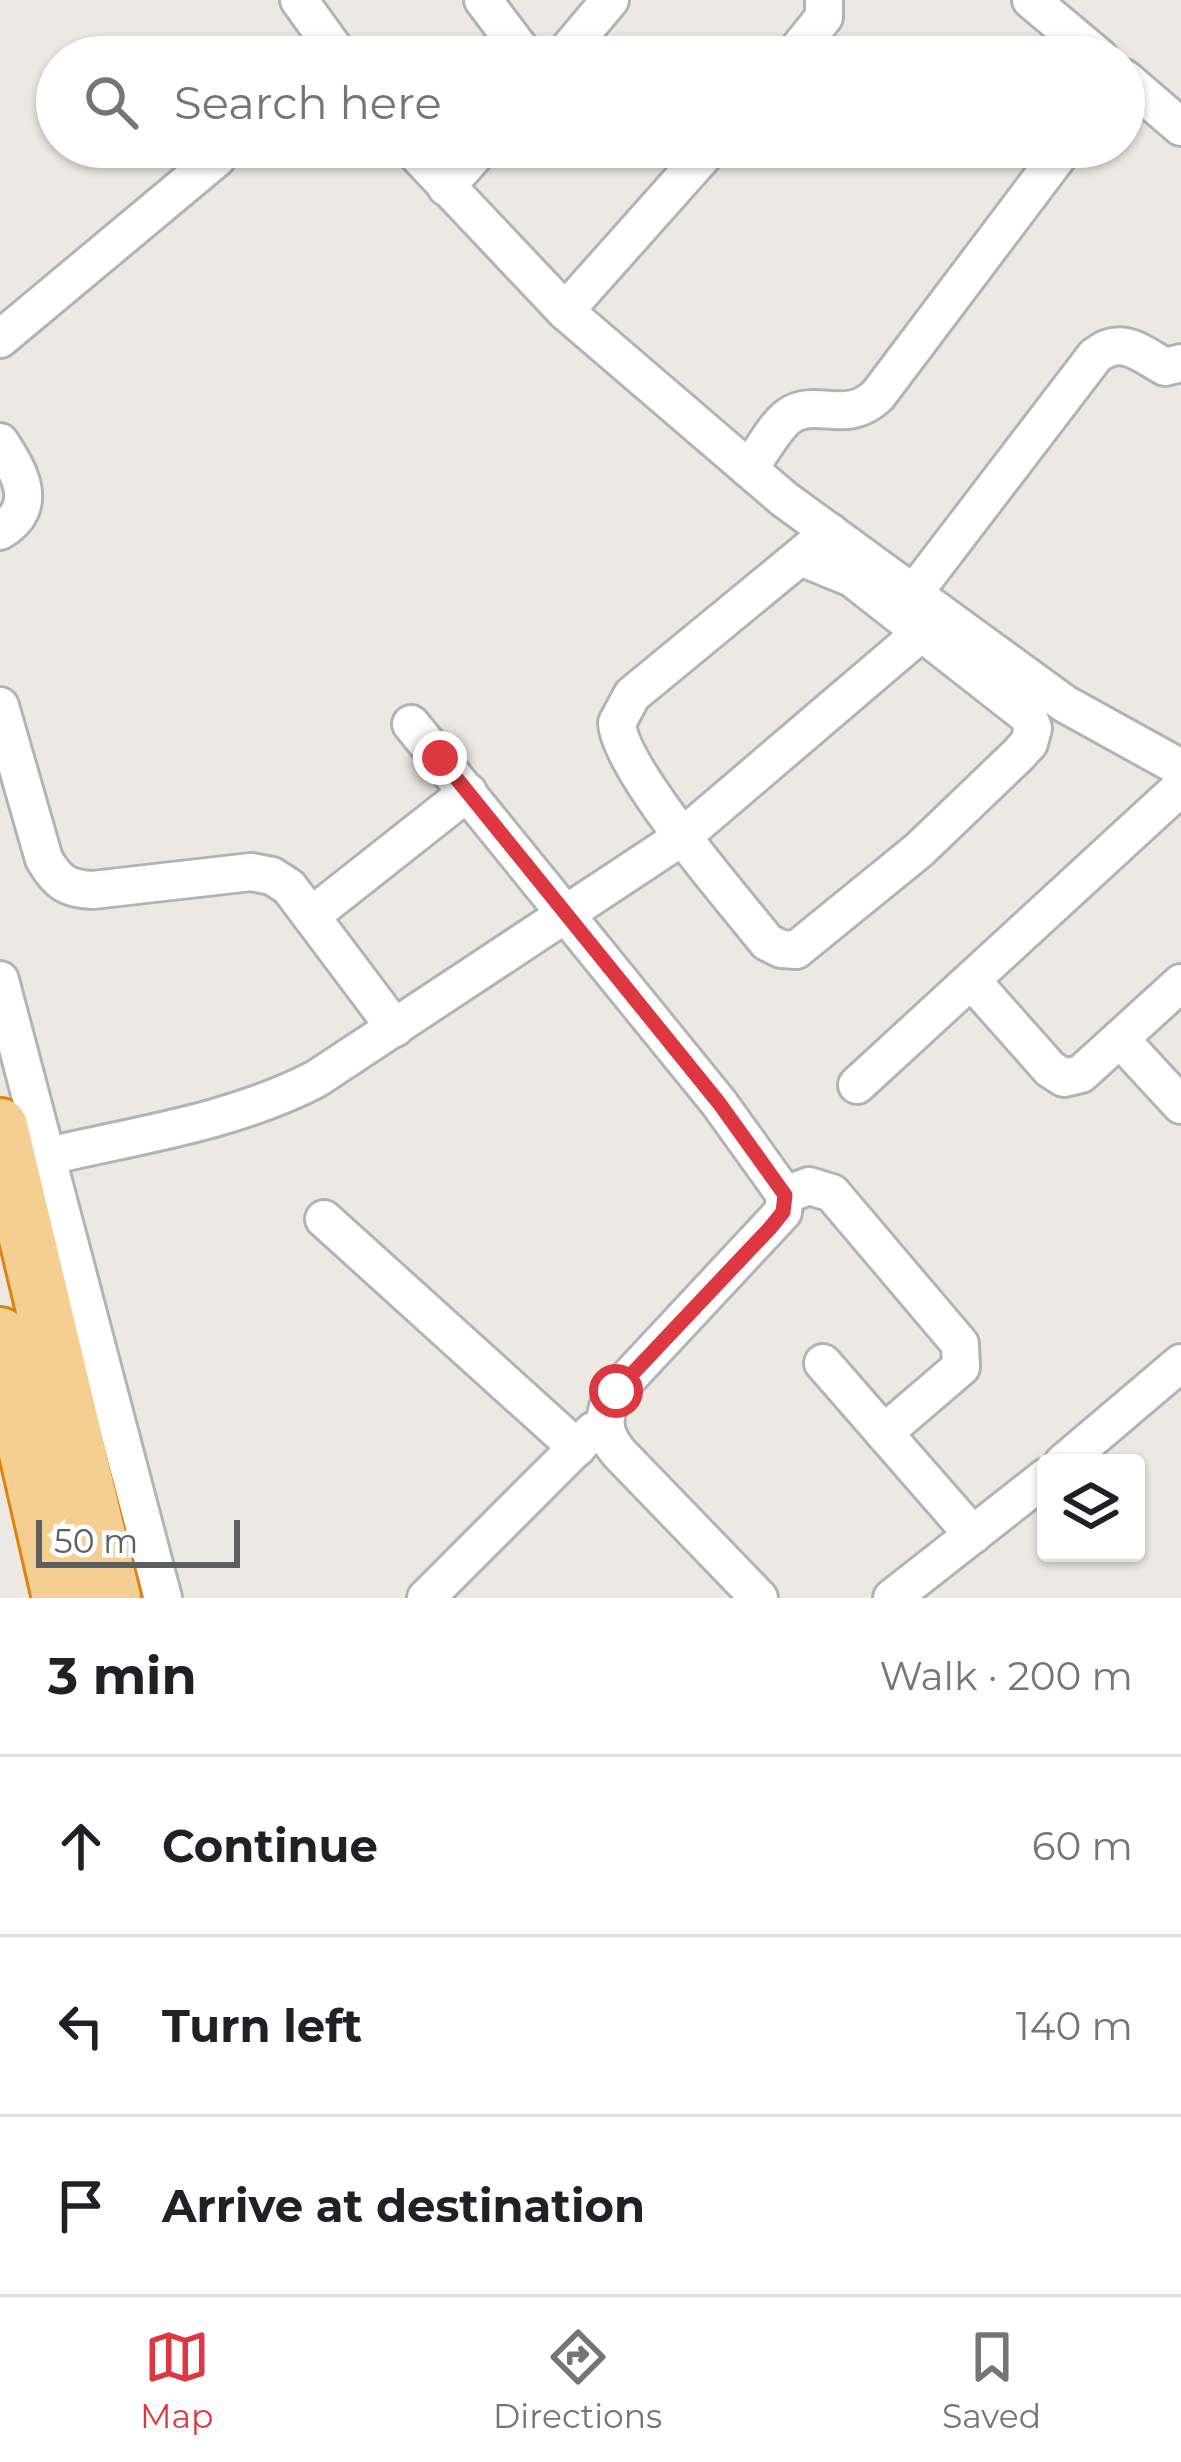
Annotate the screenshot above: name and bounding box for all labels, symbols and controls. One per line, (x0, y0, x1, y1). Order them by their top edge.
search box (36, 36, 1145, 168)
icon: search (78, 69, 144, 135)
text: Search here (174, 75, 442, 130)
route end (413, 731, 467, 785)
route start (589, 1364, 643, 1418)
map controls (1037, 1454, 1145, 1562)
button: layers (1037, 1454, 1145, 1562)
scale bar (36, 1514, 240, 1567)
text: 50 m (54, 1521, 138, 1561)
text: 3 min (48, 1645, 197, 1707)
text: Walk · 200 m (879, 1652, 1133, 1700)
icon: ahead (48, 1813, 114, 1879)
text: Continue (162, 1818, 378, 1873)
text: 60 m (1032, 1822, 1133, 1870)
icon: left (48, 1993, 114, 2059)
text: Turn left (162, 1998, 362, 2053)
text: 140 m (1016, 2002, 1133, 2050)
icon: arrive (48, 2173, 114, 2239)
text: Arrive at destination (162, 2178, 645, 2233)
tab: Map (140, 2324, 213, 2436)
tab: Directions (493, 2324, 662, 2436)
tab: Saved (942, 2324, 1041, 2436)

